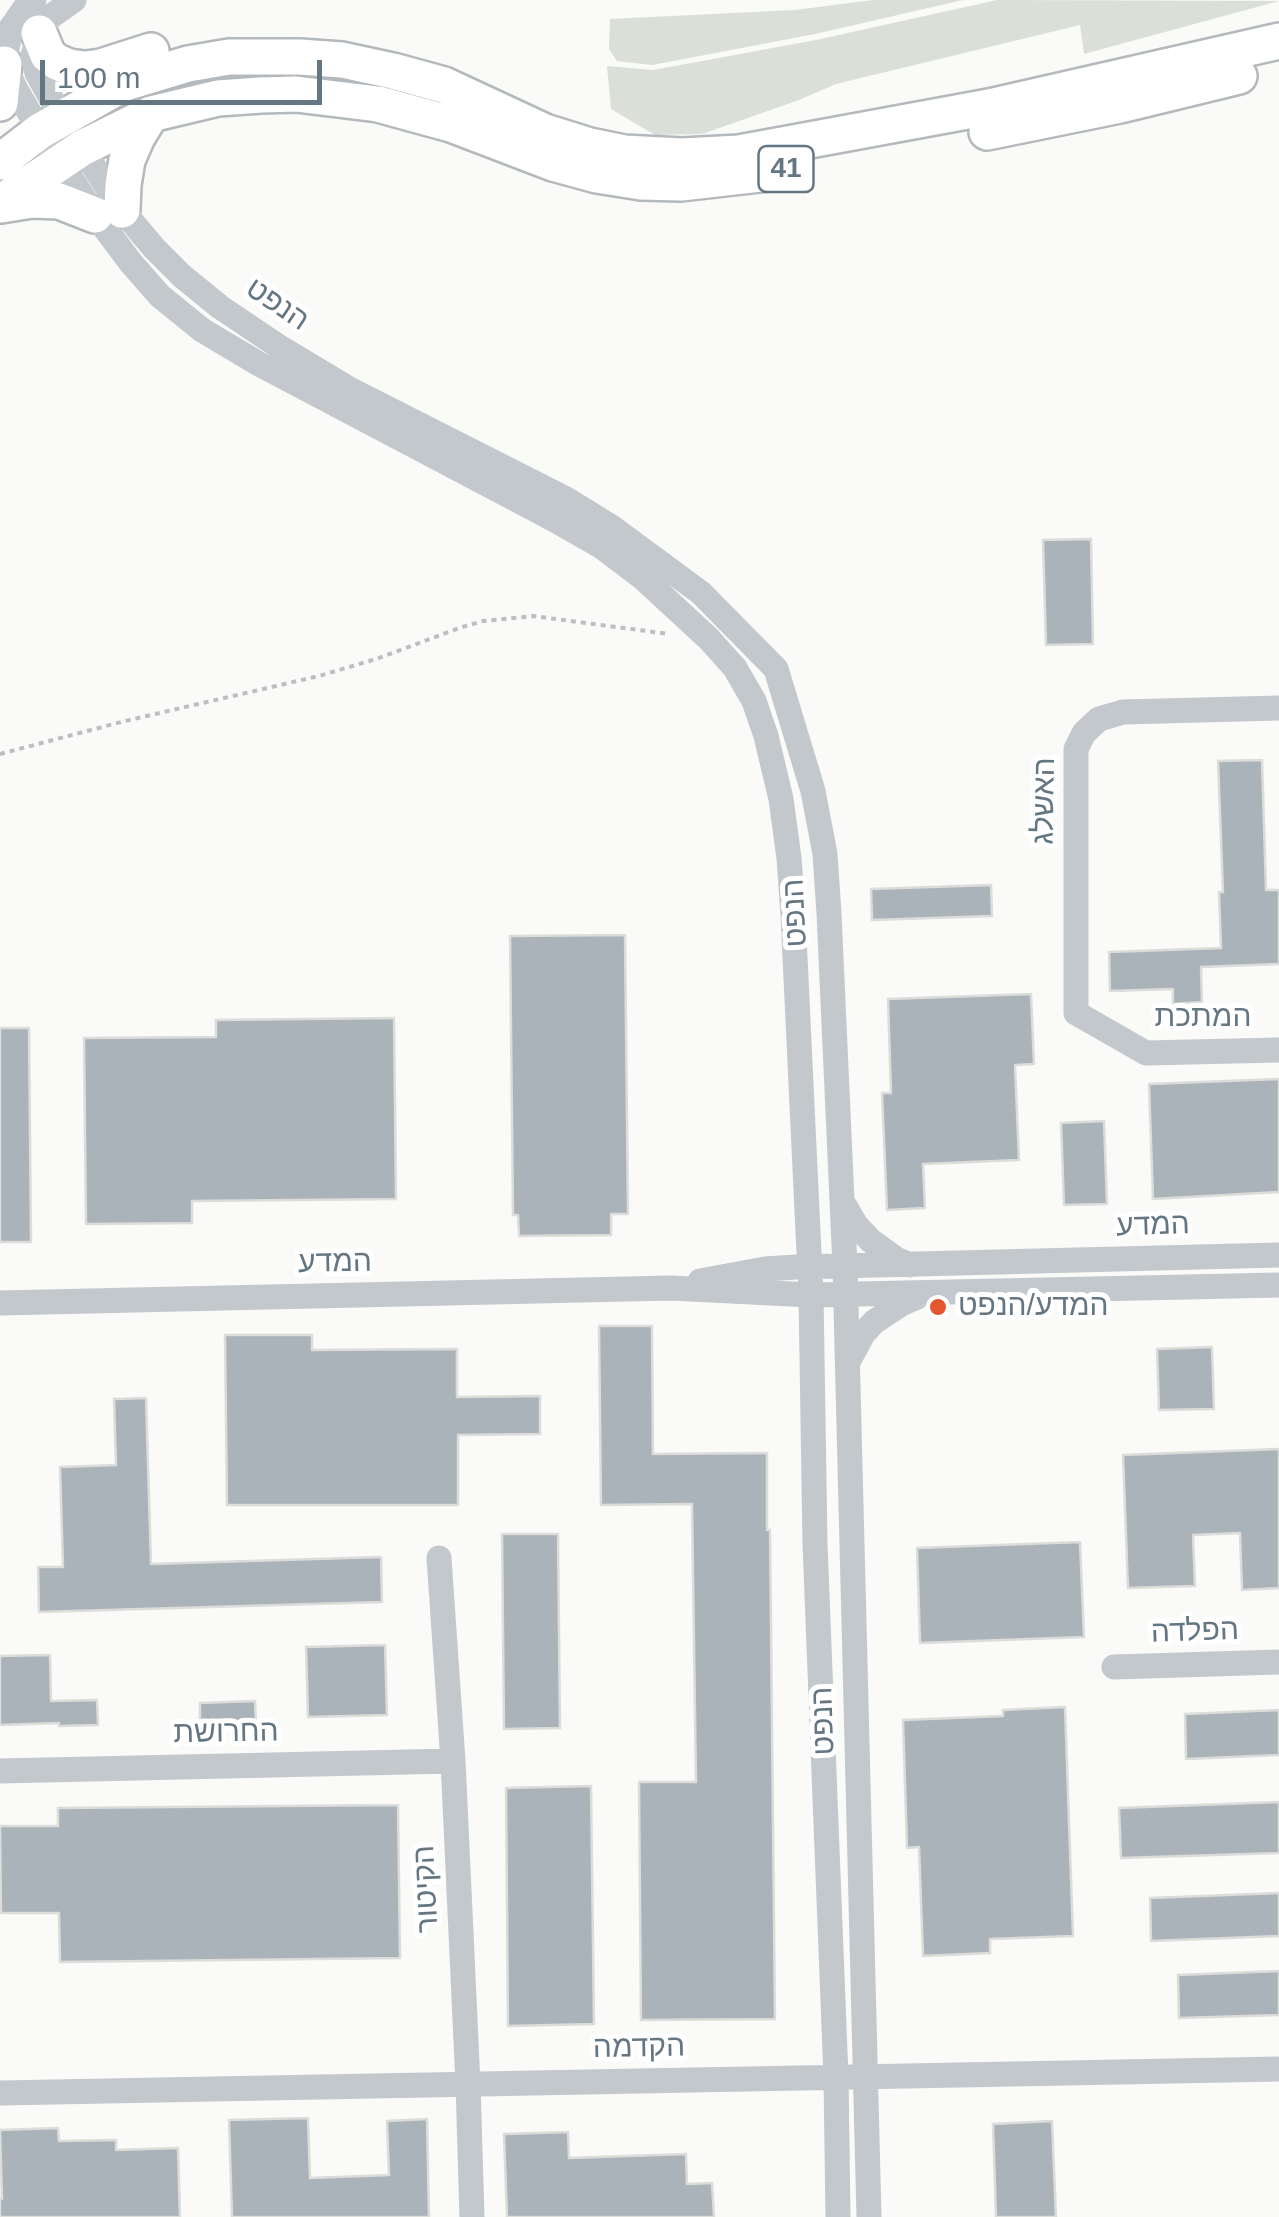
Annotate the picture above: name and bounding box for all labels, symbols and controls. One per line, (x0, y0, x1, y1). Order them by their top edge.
scale bar (45, 40, 328, 102)
text: 100 m (57, 61, 140, 94)
road number: 41 (758, 146, 814, 192)
street label: הנפט (239, 271, 315, 339)
street label: האשלג (1026, 757, 1064, 845)
street label: הנפט (776, 878, 816, 948)
street label: המתכת (1155, 1000, 1251, 1036)
street label: המדע (1116, 1207, 1190, 1245)
street label: המדע (298, 1244, 372, 1282)
place label: המדע/הנפט (958, 1289, 1109, 1325)
marker: המדע/הנפט (927, 1296, 949, 1318)
street label: הפלדה (1150, 1612, 1240, 1652)
street label: הנפט (805, 1686, 843, 1756)
street label: החרושת (173, 1714, 279, 1752)
street label: הקיטור (407, 1844, 447, 1934)
street label: הקדמה (593, 2029, 685, 2067)

